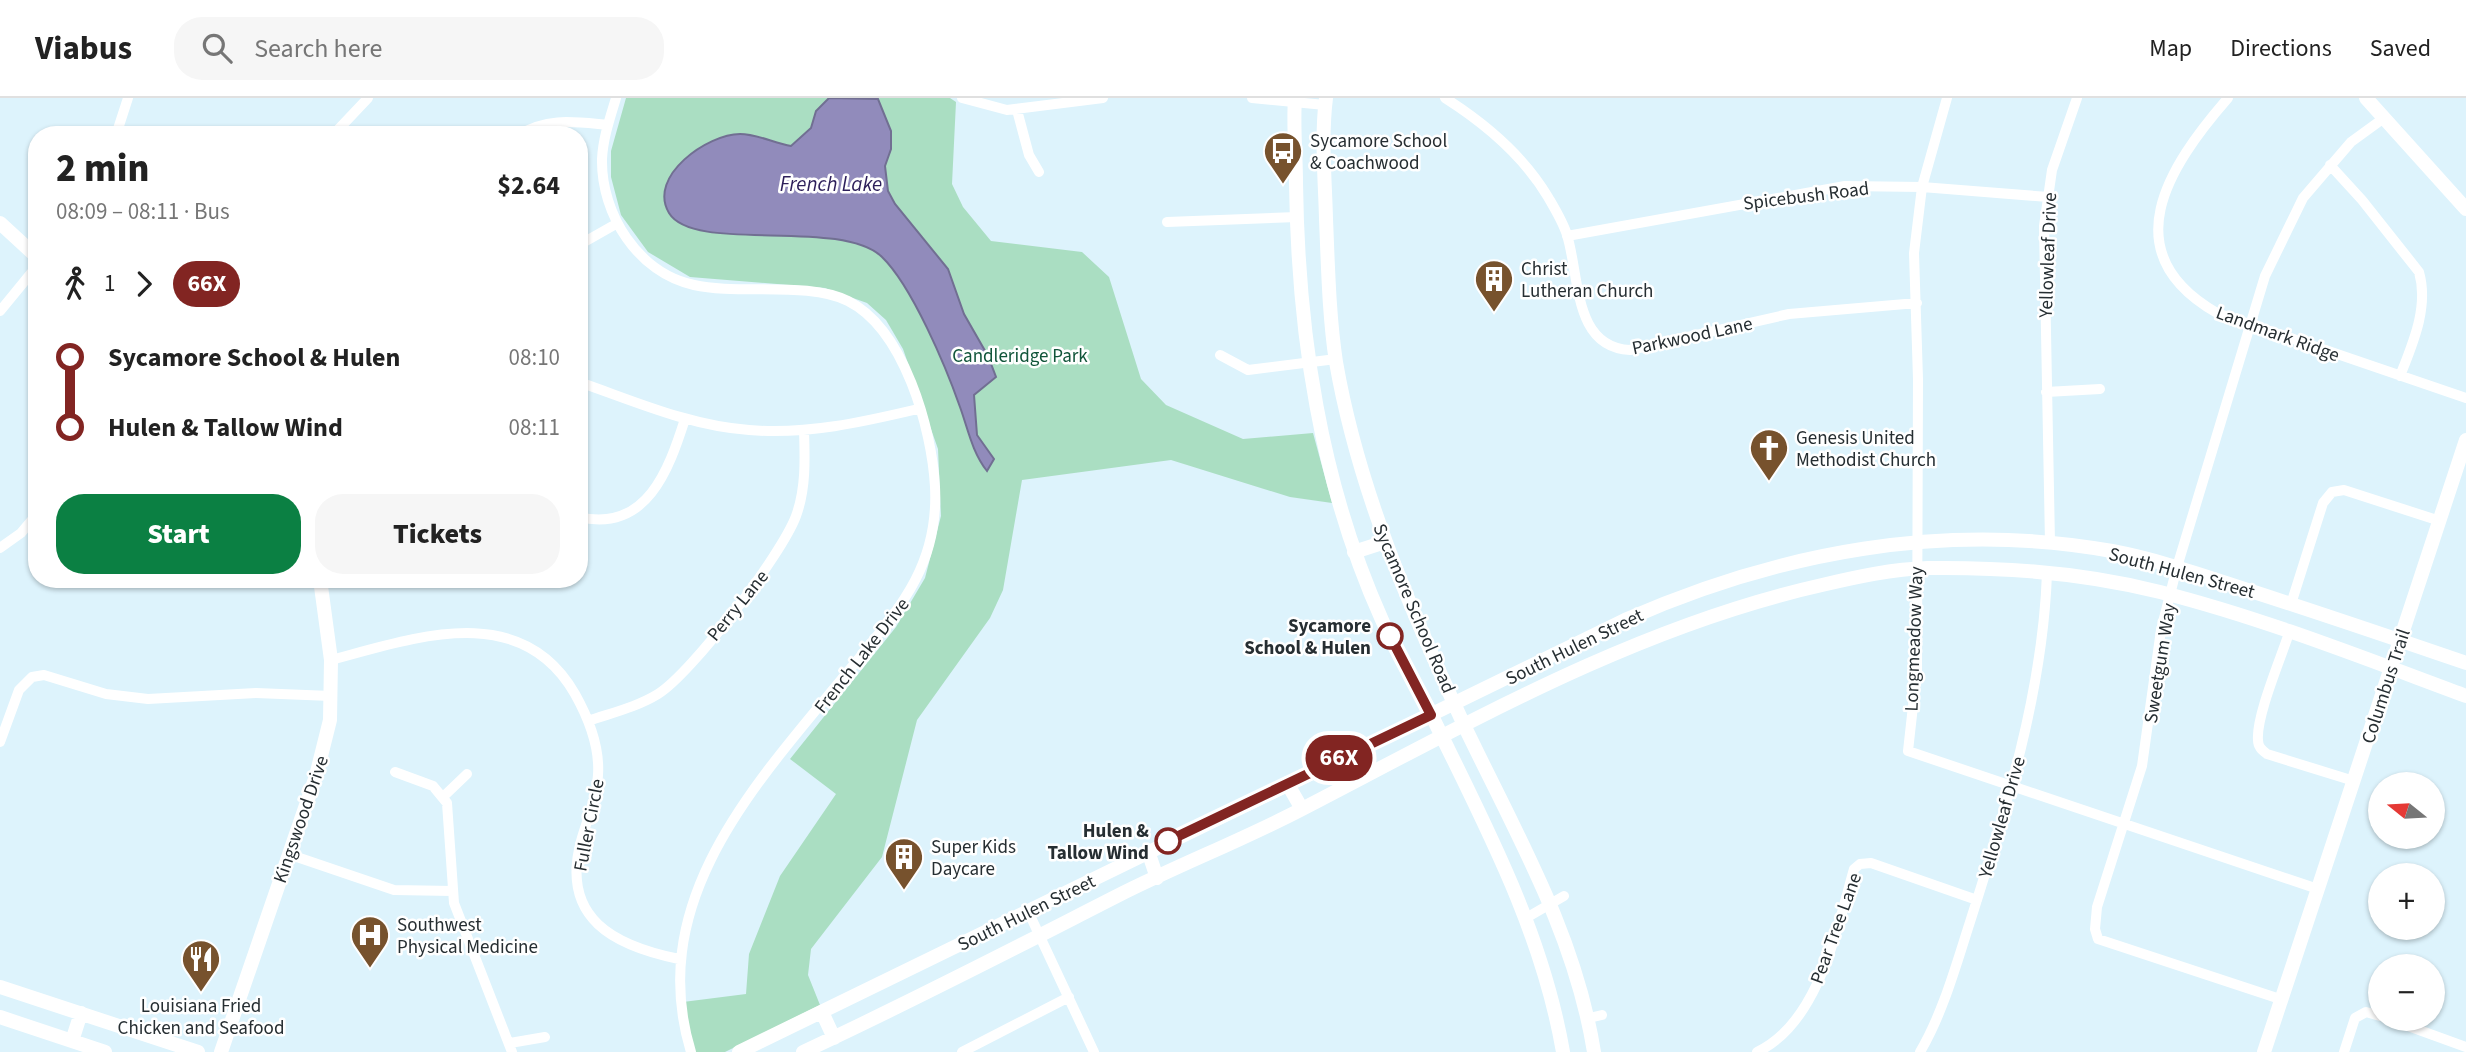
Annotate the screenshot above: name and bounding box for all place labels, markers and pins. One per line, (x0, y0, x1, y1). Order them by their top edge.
place label: Sycamore School & Coachwood (1310, 128, 1447, 177)
bus stop icon: Sycamore School & Coachwood (1262, 130, 1304, 185)
place label: Christ Lutheran Church (1521, 256, 1653, 305)
building icon: Christ Lutheran Church (1473, 258, 1515, 313)
place label: Genesis United Methodist Church (1796, 425, 1936, 474)
church icon: Genesis United Methodist Church (1748, 427, 1790, 482)
place label: Sycamore School & Hulen (1244, 613, 1371, 662)
marker: Sycamore School & Hulen (1377, 623, 1403, 649)
place label: Hulen & Tallow Wind (1047, 818, 1149, 867)
marker: Hulen & Tallow Wind (1155, 828, 1181, 854)
place label: Super Kids Daycare (931, 834, 1016, 883)
building icon: Super Kids Daycare (883, 836, 925, 891)
place label: Southwest Physical Medicine (397, 912, 538, 961)
hospital icon: Southwest Physical Medicine (349, 914, 391, 969)
restaurant icon: Louisiana Fried Chicken and Seafood (180, 938, 222, 993)
place label: Louisiana Fried Chicken and Seafood (118, 993, 284, 1042)

